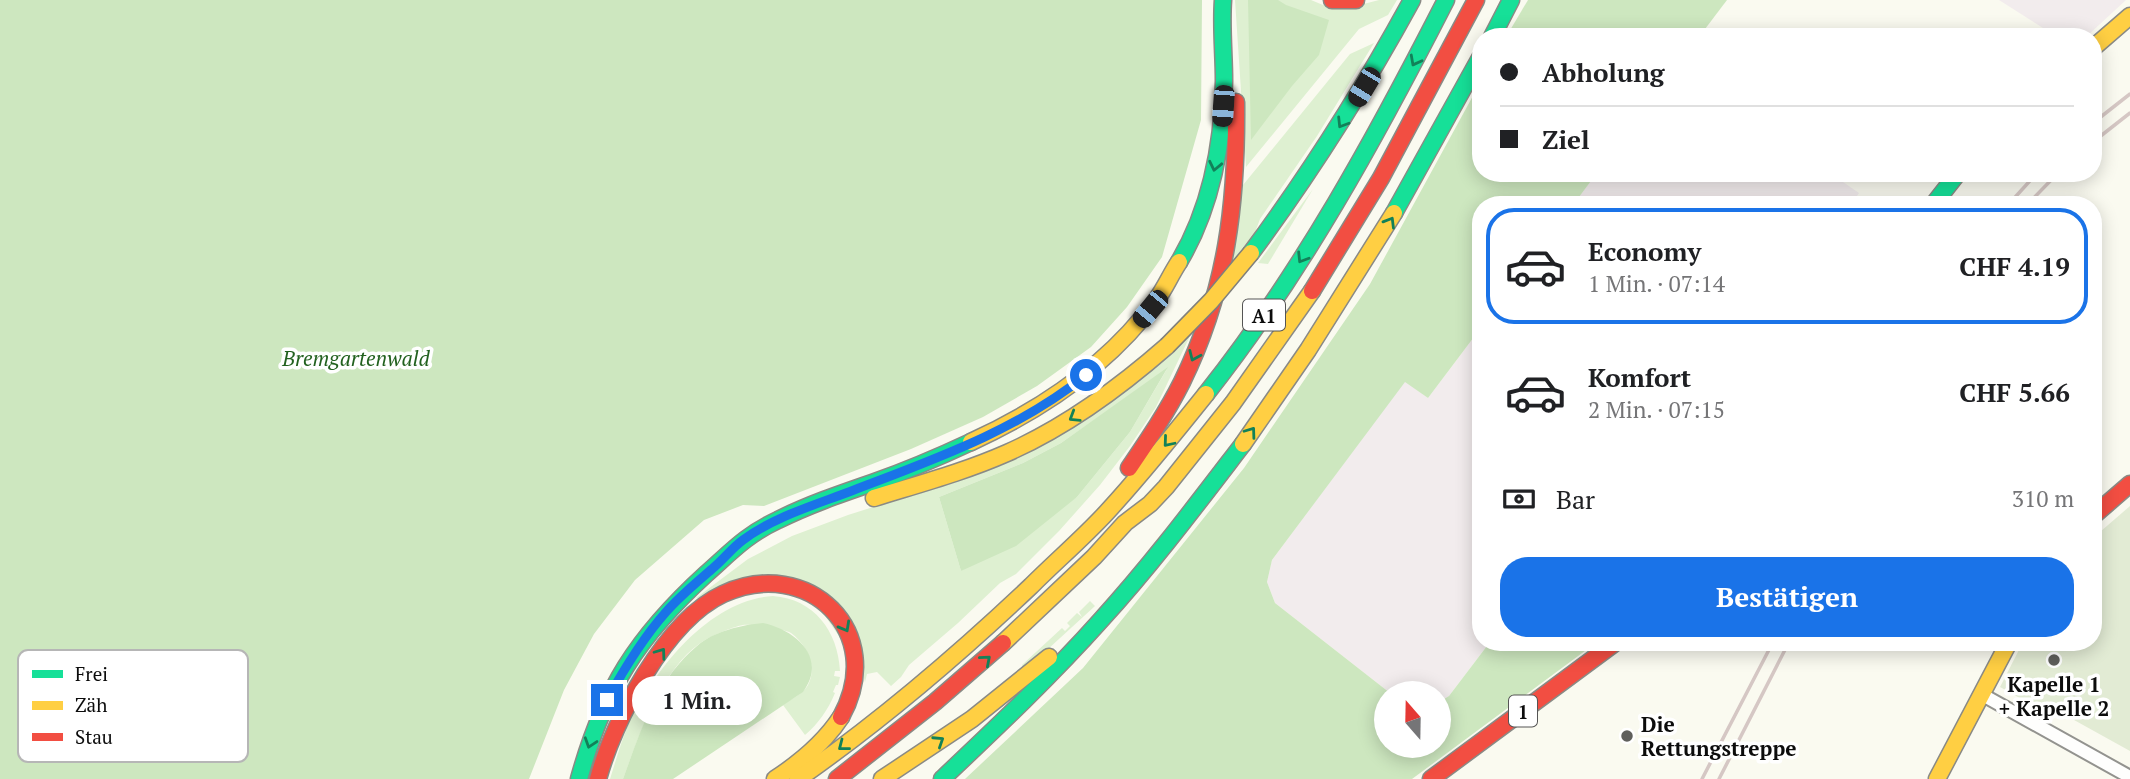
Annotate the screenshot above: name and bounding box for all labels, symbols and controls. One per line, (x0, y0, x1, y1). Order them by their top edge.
one-way arrow (1410, 54, 1423, 66)
text: Abholung (1542, 55, 1665, 89)
car (1345, 64, 1384, 110)
car (1212, 84, 1235, 128)
one-way arrow (1337, 116, 1350, 129)
text: Ziel (1542, 122, 1590, 156)
one-way arrow (1208, 160, 1223, 172)
one-way arrow (1382, 217, 1395, 230)
text: Economy (1588, 234, 1701, 268)
icon: car (1504, 235, 1567, 298)
text: CHF 4.19 (1959, 249, 2070, 283)
one-way arrow (1297, 251, 1310, 264)
text: 1 Min. · 07:14 (1588, 268, 1725, 299)
car (1129, 286, 1172, 332)
road number: A1 (1243, 300, 1285, 330)
park label: Bremgartenwald (281, 344, 431, 372)
one-way arrow (1188, 349, 1202, 361)
route start (1070, 359, 1102, 391)
text: Komfort (1588, 360, 1691, 394)
icon: car (1504, 361, 1567, 424)
text: CHF 5.66 (1959, 375, 2070, 409)
text: 2 Min. · 07:15 (1588, 394, 1725, 425)
one-way arrow (1069, 409, 1082, 422)
one-way arrow (1243, 427, 1255, 440)
one-way arrow (1164, 434, 1176, 447)
icon: cash (1500, 480, 1538, 518)
text: Bar (1556, 482, 1595, 516)
text: 310 m (2012, 483, 2074, 514)
button: Bestätigen (1500, 557, 2074, 637)
one-way arrow (837, 620, 850, 633)
one-way arrow (653, 648, 665, 661)
legend (18, 650, 248, 762)
marker: Kapelle 1 + Kapelle 2 (2046, 652, 2062, 668)
one-way arrow (978, 656, 991, 668)
text: Frei (75, 661, 108, 686)
place label: Kapelle 1 + Kapelle 2 (1999, 670, 2109, 722)
callout: 1 Min. (632, 676, 761, 724)
north arrow (1374, 681, 1451, 758)
map controls (1374, 681, 1451, 758)
route end (591, 684, 623, 716)
text: 1 Min. (662, 685, 732, 716)
text: Zäh (75, 692, 107, 717)
road number: 1 (1509, 696, 1537, 726)
place label: Die Rettungstreppe (1641, 710, 1796, 762)
text: Stau (75, 724, 113, 749)
marker: Die Rettungstreppe (1619, 728, 1635, 744)
one-way arrow (584, 736, 598, 749)
one-way arrow (931, 736, 944, 749)
one-way arrow (839, 737, 851, 750)

